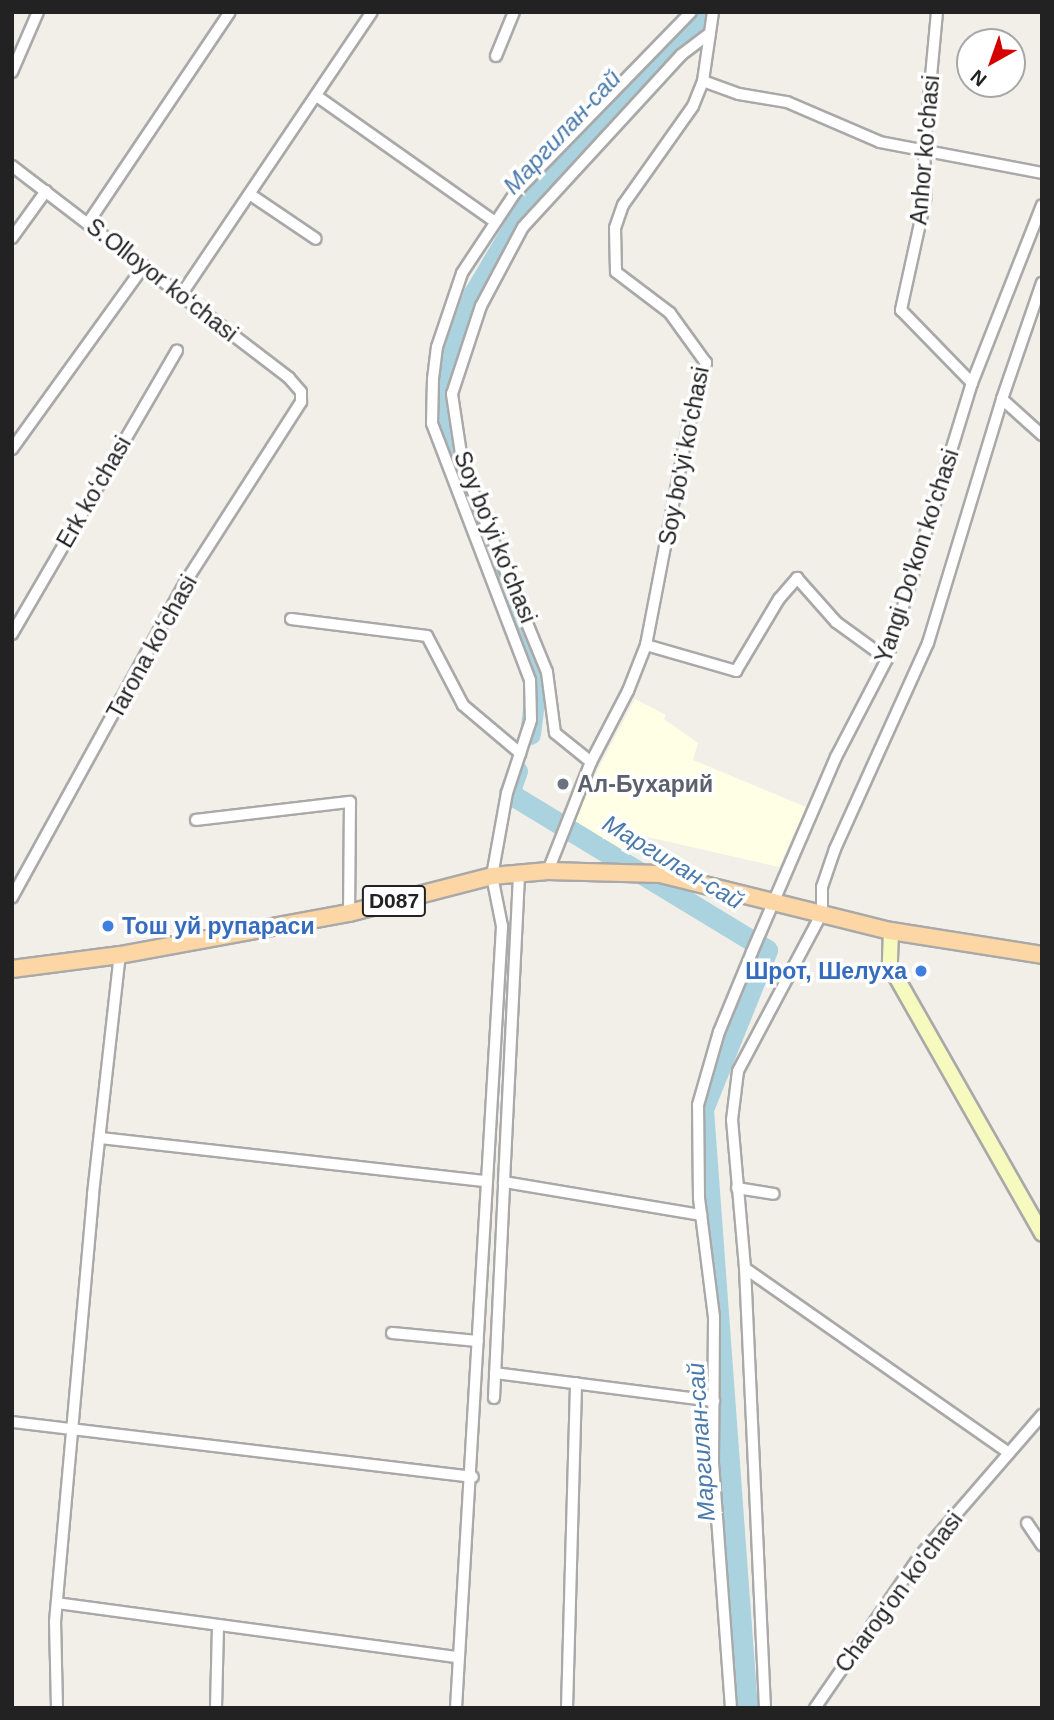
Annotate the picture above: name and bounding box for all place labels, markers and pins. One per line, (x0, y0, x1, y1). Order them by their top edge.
place label: Ал-Бухарий (577, 770, 713, 798)
marker: Ал-Бухарий (555, 776, 571, 792)
place label: Тош уй рупараси (122, 912, 315, 940)
marker: Тош уй рупараси (100, 918, 116, 934)
place label: Шрот, Шелуха (745, 957, 907, 985)
marker: Шрот, Шелуха (913, 963, 929, 979)

